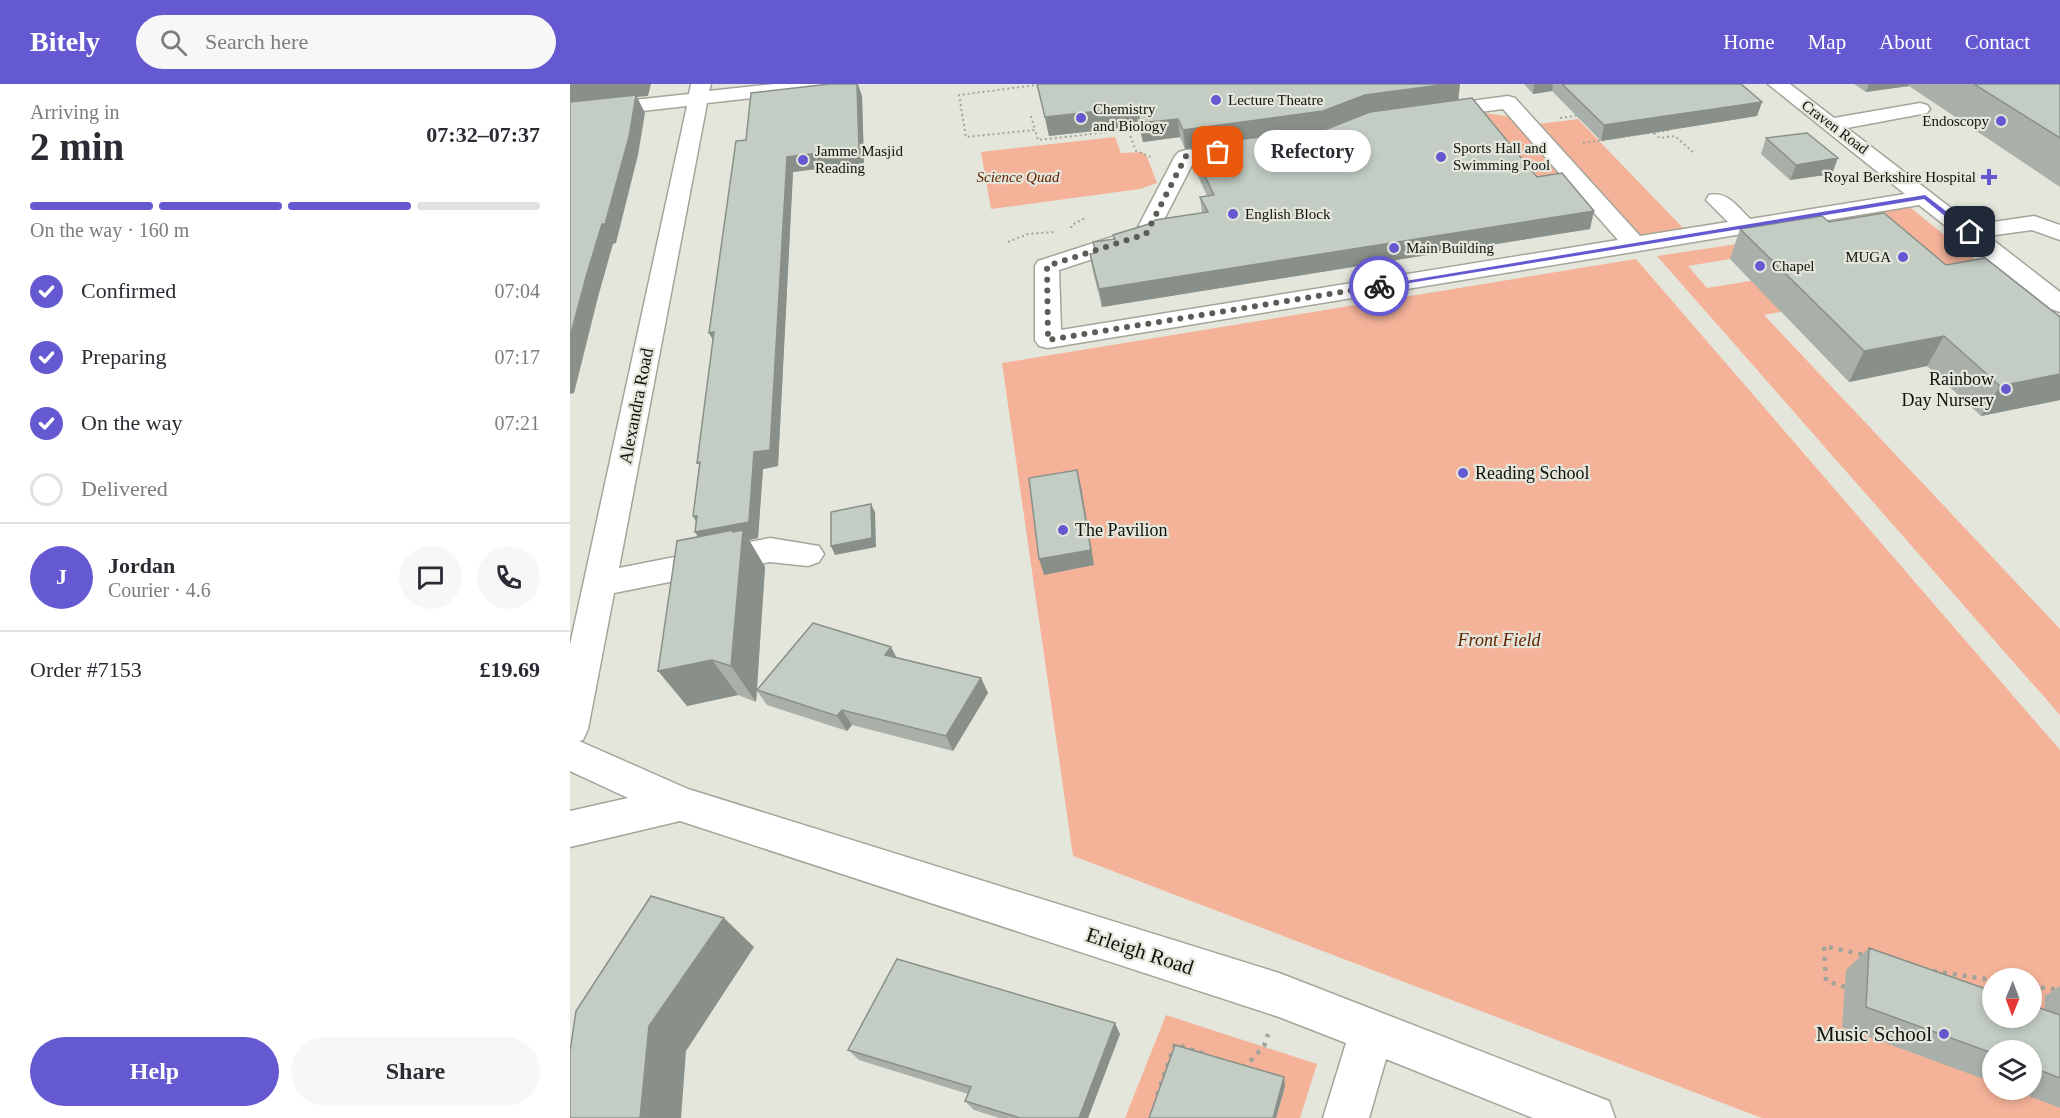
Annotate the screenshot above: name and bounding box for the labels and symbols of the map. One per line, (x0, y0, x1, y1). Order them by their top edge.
place label: Lecture Theatre (1228, 92, 1323, 108)
marker: Lecture Theatre (1209, 93, 1223, 107)
street label: Craven Road (1799, 97, 1872, 157)
place label: Chemistry and Biology (1093, 101, 1167, 134)
marker: Chemistry and Biology (1074, 111, 1088, 125)
place label: Endoscopy (1922, 113, 1989, 129)
marker: Endoscopy (1994, 114, 2008, 128)
pin (1192, 126, 1243, 177)
callout: Refectory (1254, 131, 1371, 173)
place label: Sports Hall and Swimming Pool (1453, 140, 1550, 173)
place label: Jamme Masjid Reading (815, 143, 903, 176)
marker: Sports Hall and Swimming Pool (1434, 150, 1448, 164)
marker: Jamme Masjid Reading (796, 153, 810, 167)
marker: Royal Berkshire Hospital (1980, 168, 1998, 186)
park label: Science Quad (977, 169, 1060, 185)
place label: Royal Berkshire Hospital (1824, 169, 1976, 185)
place label: English Block (1245, 206, 1331, 222)
pin (1944, 206, 1995, 257)
marker: English Block (1226, 207, 1240, 221)
place label: Main Building (1406, 240, 1494, 256)
marker: Main Building (1387, 241, 1401, 255)
place label: MUGA (1845, 249, 1891, 265)
marker: MUGA (1896, 250, 1910, 264)
courier (1349, 256, 1409, 316)
place label: Chapel (1772, 258, 1815, 274)
marker: Chapel (1753, 259, 1767, 273)
street label: Alexandra Road (615, 346, 657, 466)
place label: Rainbow Day Nursery (1902, 369, 1994, 410)
marker: Rainbow Day Nursery (1999, 382, 2013, 396)
place label: Reading School (1475, 463, 1590, 483)
marker: Reading School (1456, 466, 1470, 480)
place label: The Pavilion (1075, 520, 1168, 540)
marker: The Pavilion (1056, 523, 1070, 537)
park label: Front Field (1457, 630, 1541, 650)
street label: Erleigh Road (1083, 922, 1197, 980)
north arrow (1982, 968, 2042, 1028)
place label: Music School (1816, 1022, 1932, 1046)
marker: Music School (1937, 1027, 1951, 1041)

